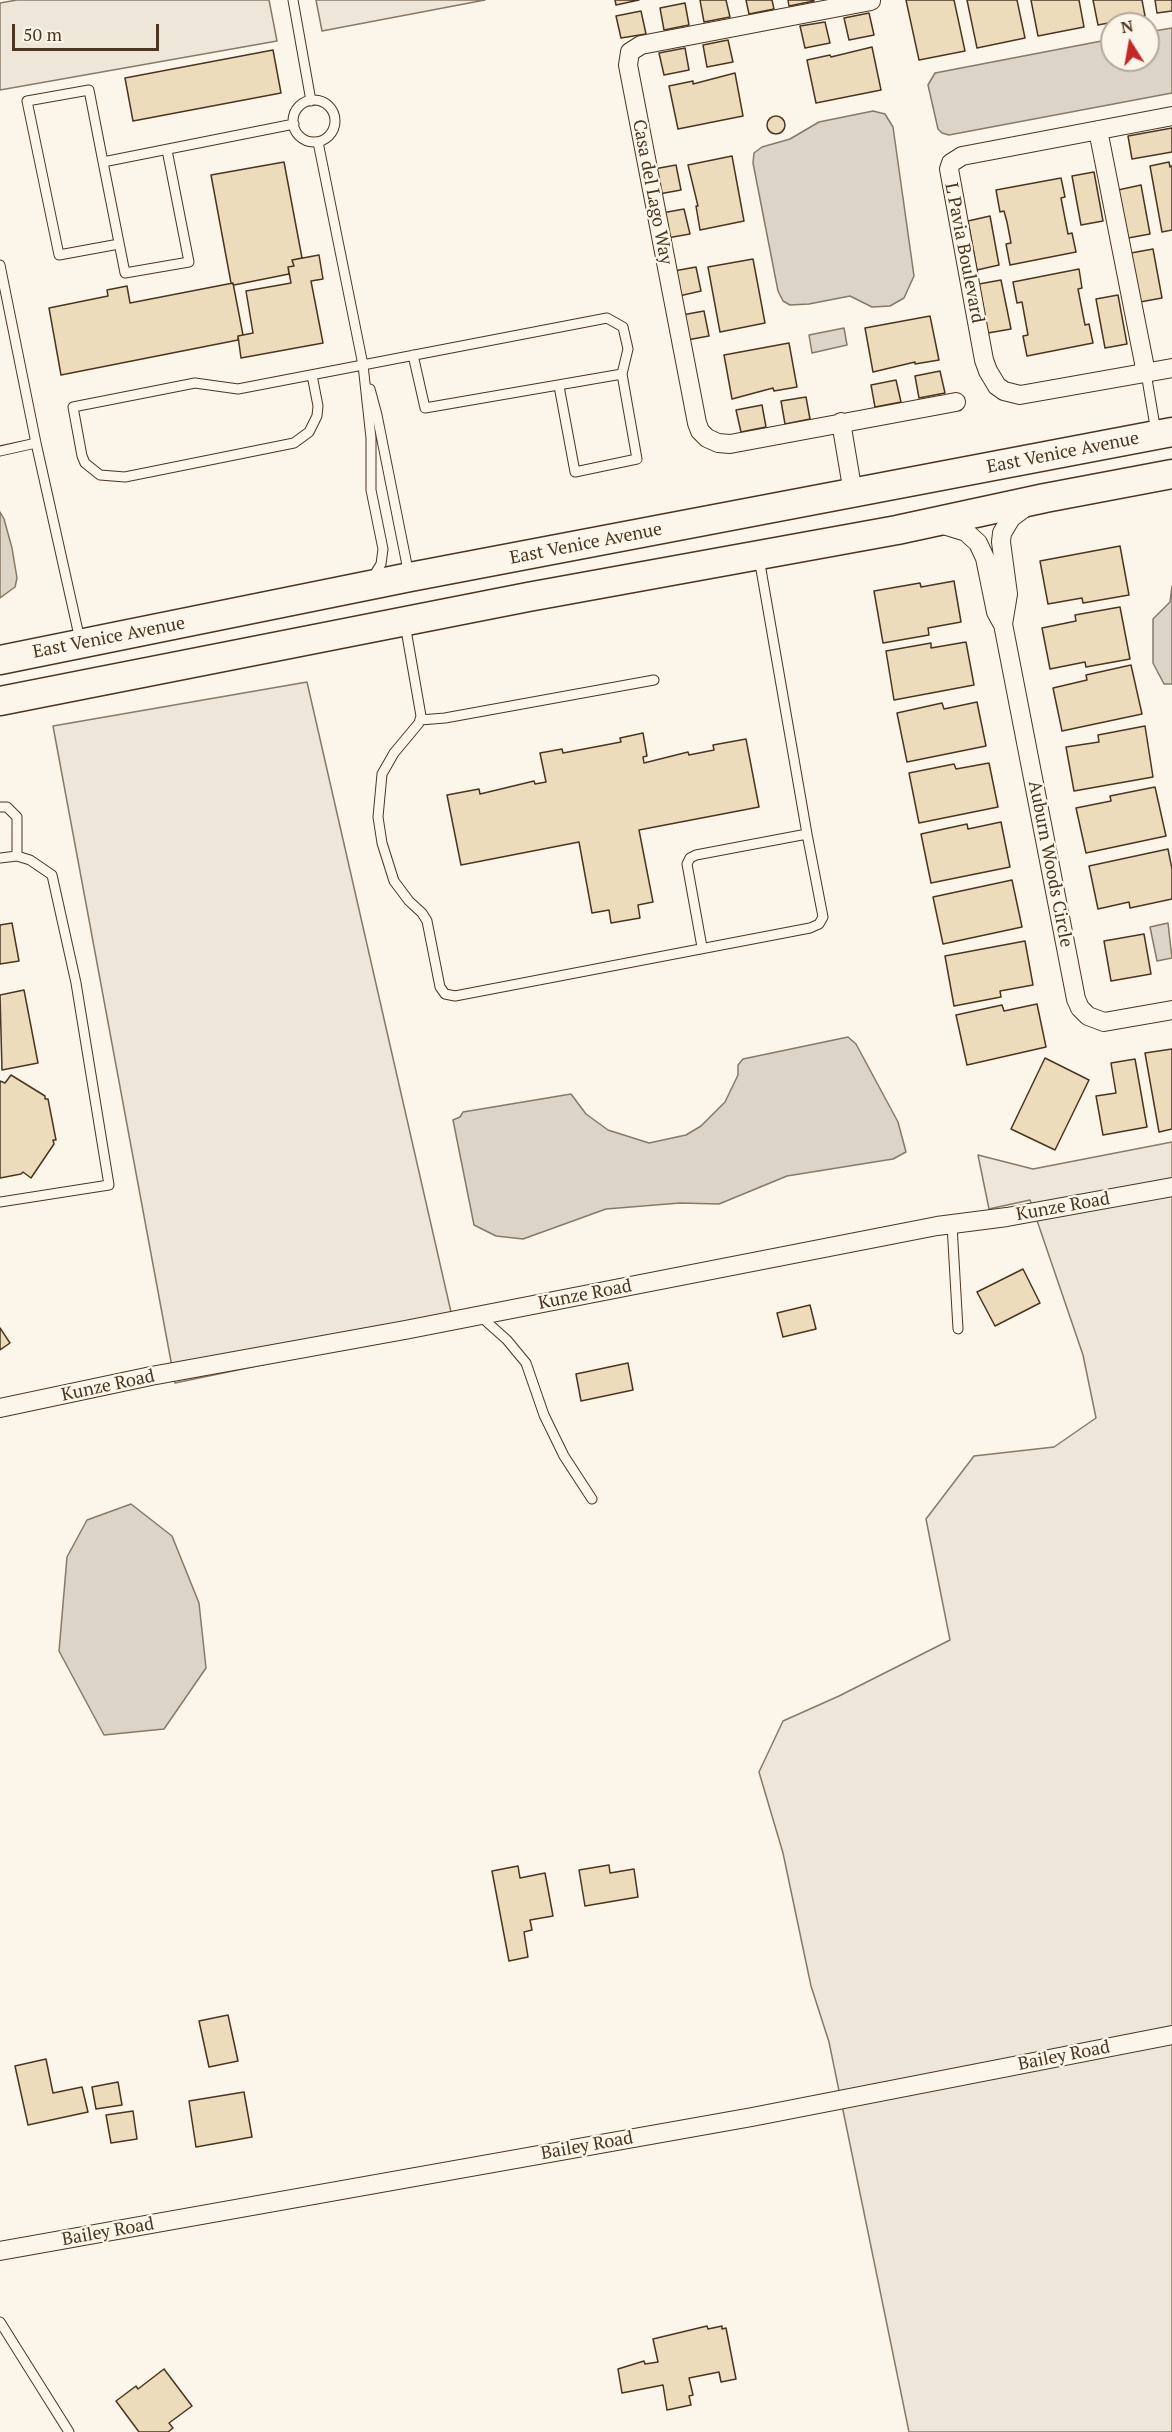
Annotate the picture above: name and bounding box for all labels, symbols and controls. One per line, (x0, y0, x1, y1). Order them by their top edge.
scale bar (15, 12, 162, 50)
north arrow (1100, 12, 1160, 72)
text: N (1119, 14, 1135, 38)
text: 50 m (23, 22, 62, 46)
street label: Casa del Lago Way (627, 118, 677, 266)
street label: L Pavia Boulevard (940, 181, 988, 325)
street label: East Venice Avenue (985, 428, 1141, 478)
street label: East Venice Avenue (508, 519, 664, 569)
street label: East Venice Avenue (31, 613, 187, 663)
street label: Auburn Woods Circle (1023, 779, 1077, 949)
street label: Kunze Road (1014, 1188, 1112, 1226)
street label: Kunze Road (536, 1275, 634, 1315)
street label: Kunze Road (59, 1366, 157, 1406)
street label: Bailey Road (1016, 2036, 1112, 2076)
street label: Bailey Road (539, 2127, 635, 2165)
street label: Bailey Road (60, 2213, 156, 2251)

